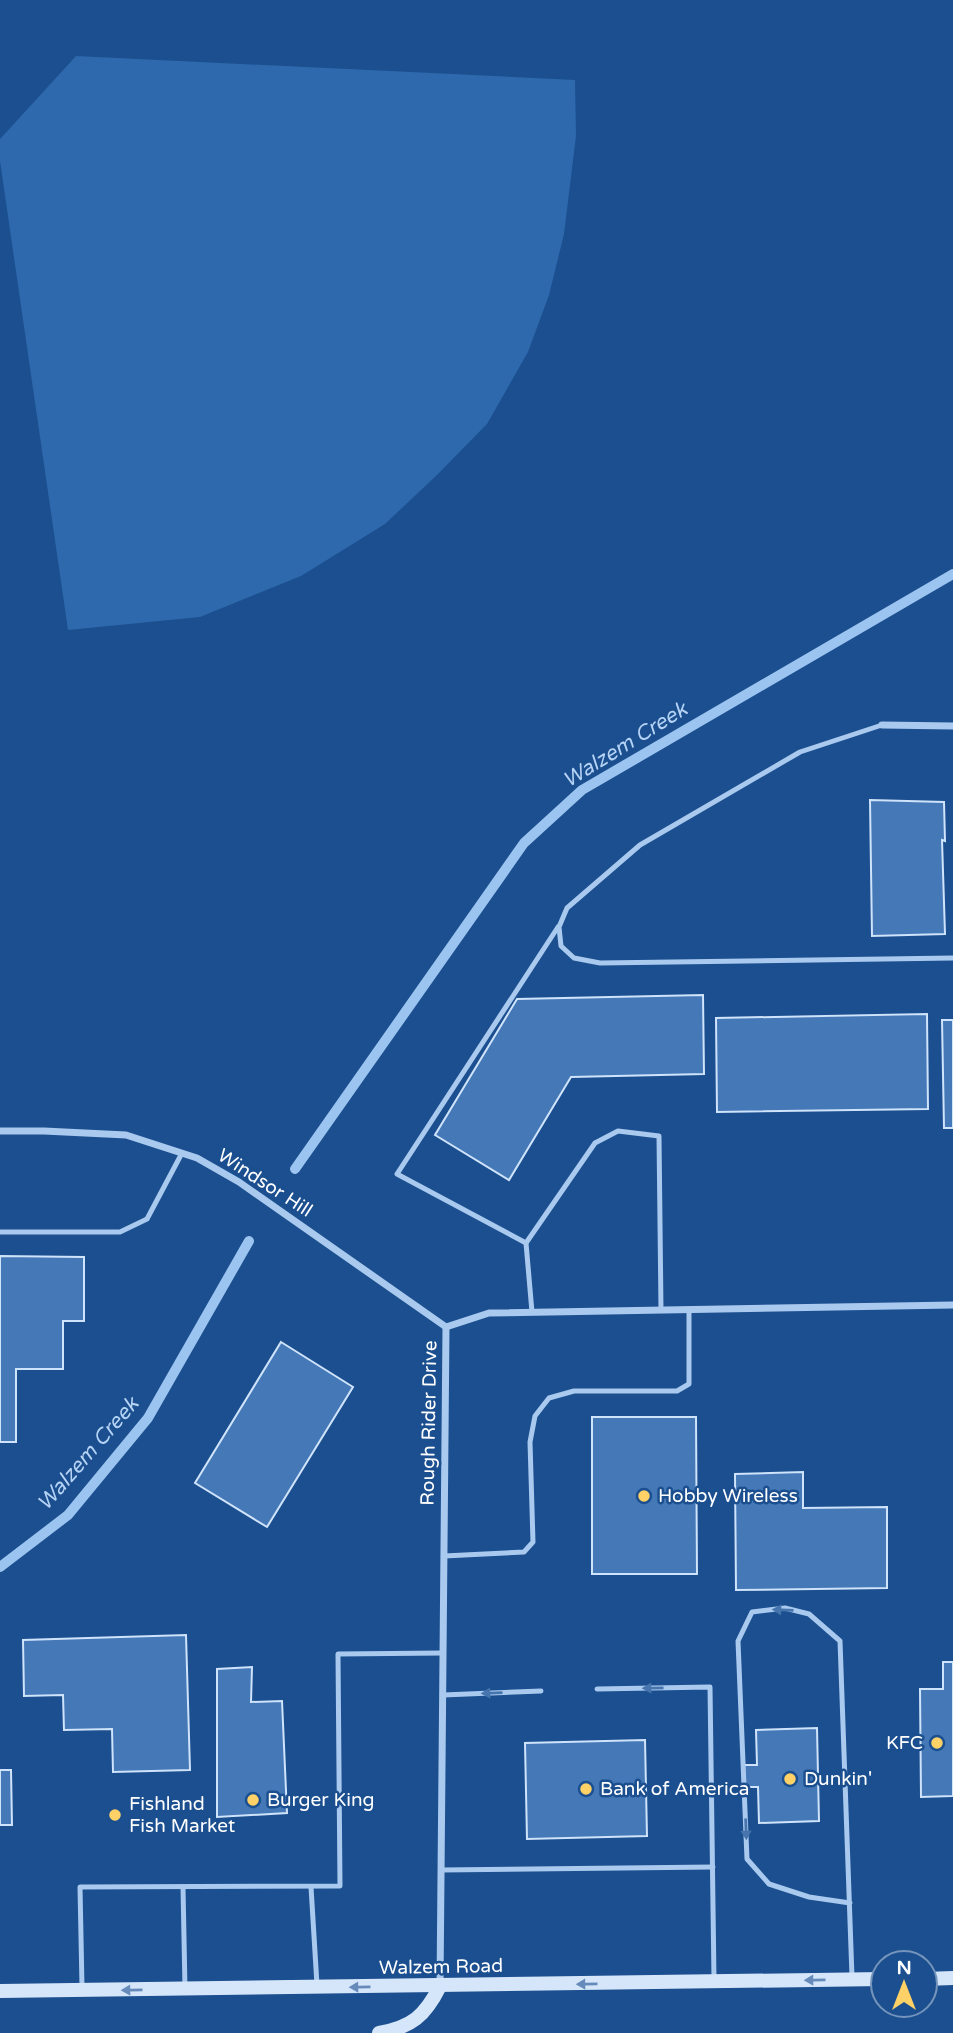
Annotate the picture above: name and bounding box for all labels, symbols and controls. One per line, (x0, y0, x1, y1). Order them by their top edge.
water label: Walzem Creek (558, 696, 693, 793)
street label: Windsor Hill (213, 1144, 317, 1222)
street label: Rough Rider Drive (417, 1340, 441, 1506)
water label: Walzem Creek (32, 1391, 145, 1516)
place label: Hobby Wireless (658, 1485, 798, 1507)
marker: Hobby Wireless (636, 1488, 652, 1504)
one-way arrow (772, 1604, 794, 1616)
one-way arrow (642, 1682, 664, 1694)
one-way arrow (481, 1687, 503, 1699)
place label: KFC (886, 1732, 923, 1754)
marker: KFC (929, 1735, 945, 1751)
place label: Dunkin' (804, 1768, 872, 1790)
marker: Dunkin' (782, 1771, 798, 1787)
place label: Bank of America (600, 1778, 749, 1800)
marker: Bank of America (578, 1781, 594, 1797)
place label: Burger King (267, 1789, 375, 1811)
marker: Burger King (245, 1792, 261, 1808)
place label: Fishland Fish Market (129, 1793, 235, 1837)
marker: Fishland Fish Market (107, 1807, 123, 1823)
one-way arrow (741, 1818, 752, 1840)
north arrow (869, 1949, 939, 2019)
street label: Walzem Road (379, 1955, 503, 1979)
text: N (896, 1957, 912, 1979)
one-way arrow (804, 1975, 826, 1986)
one-way arrow (576, 1978, 598, 1990)
one-way arrow (349, 1981, 371, 1993)
one-way arrow (121, 1984, 143, 1996)

